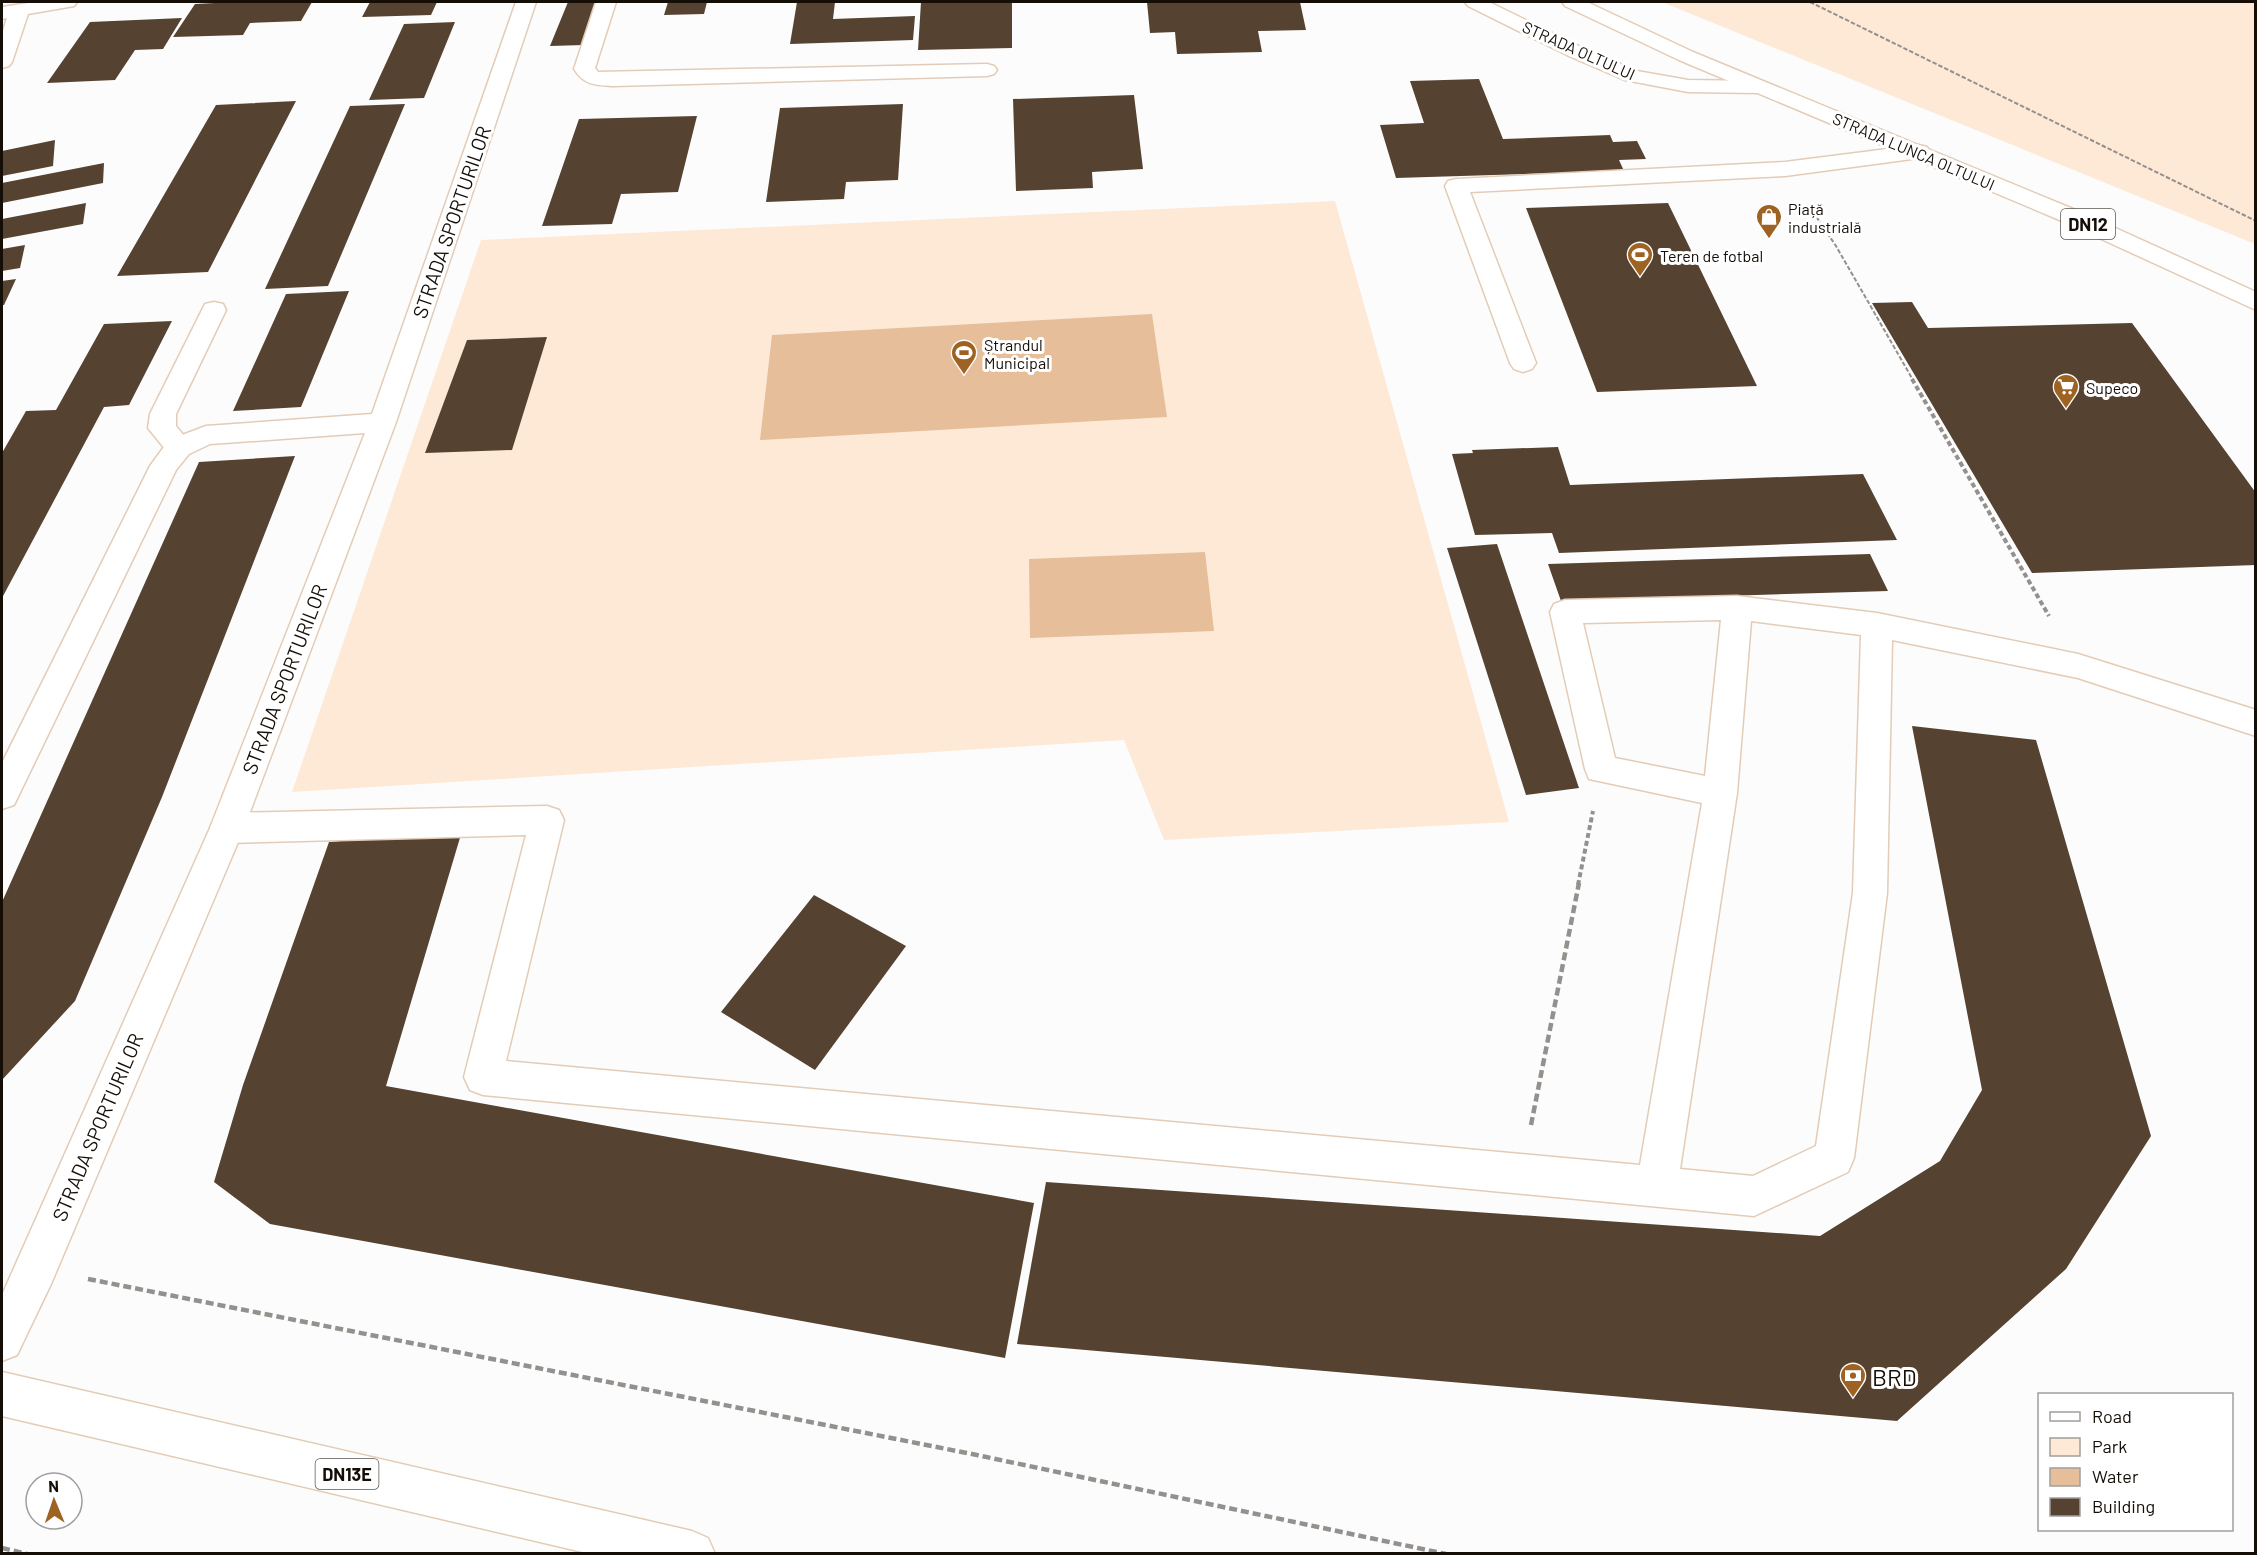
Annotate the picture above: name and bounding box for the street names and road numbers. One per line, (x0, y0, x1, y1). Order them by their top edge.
street label: STRADA OLTULUI (1520, 17, 1638, 83)
street label: STRADA LUNCA OLTULUI (1830, 108, 1998, 194)
street label: STRADA SPORTURILOR (407, 123, 495, 321)
road number: DN12 (2061, 209, 2115, 239)
street label: STRADA SPORTURILOR (237, 581, 331, 777)
street label: STRADA SPORTURILOR (47, 1029, 147, 1225)
road number: DN13E (316, 1459, 378, 1489)

